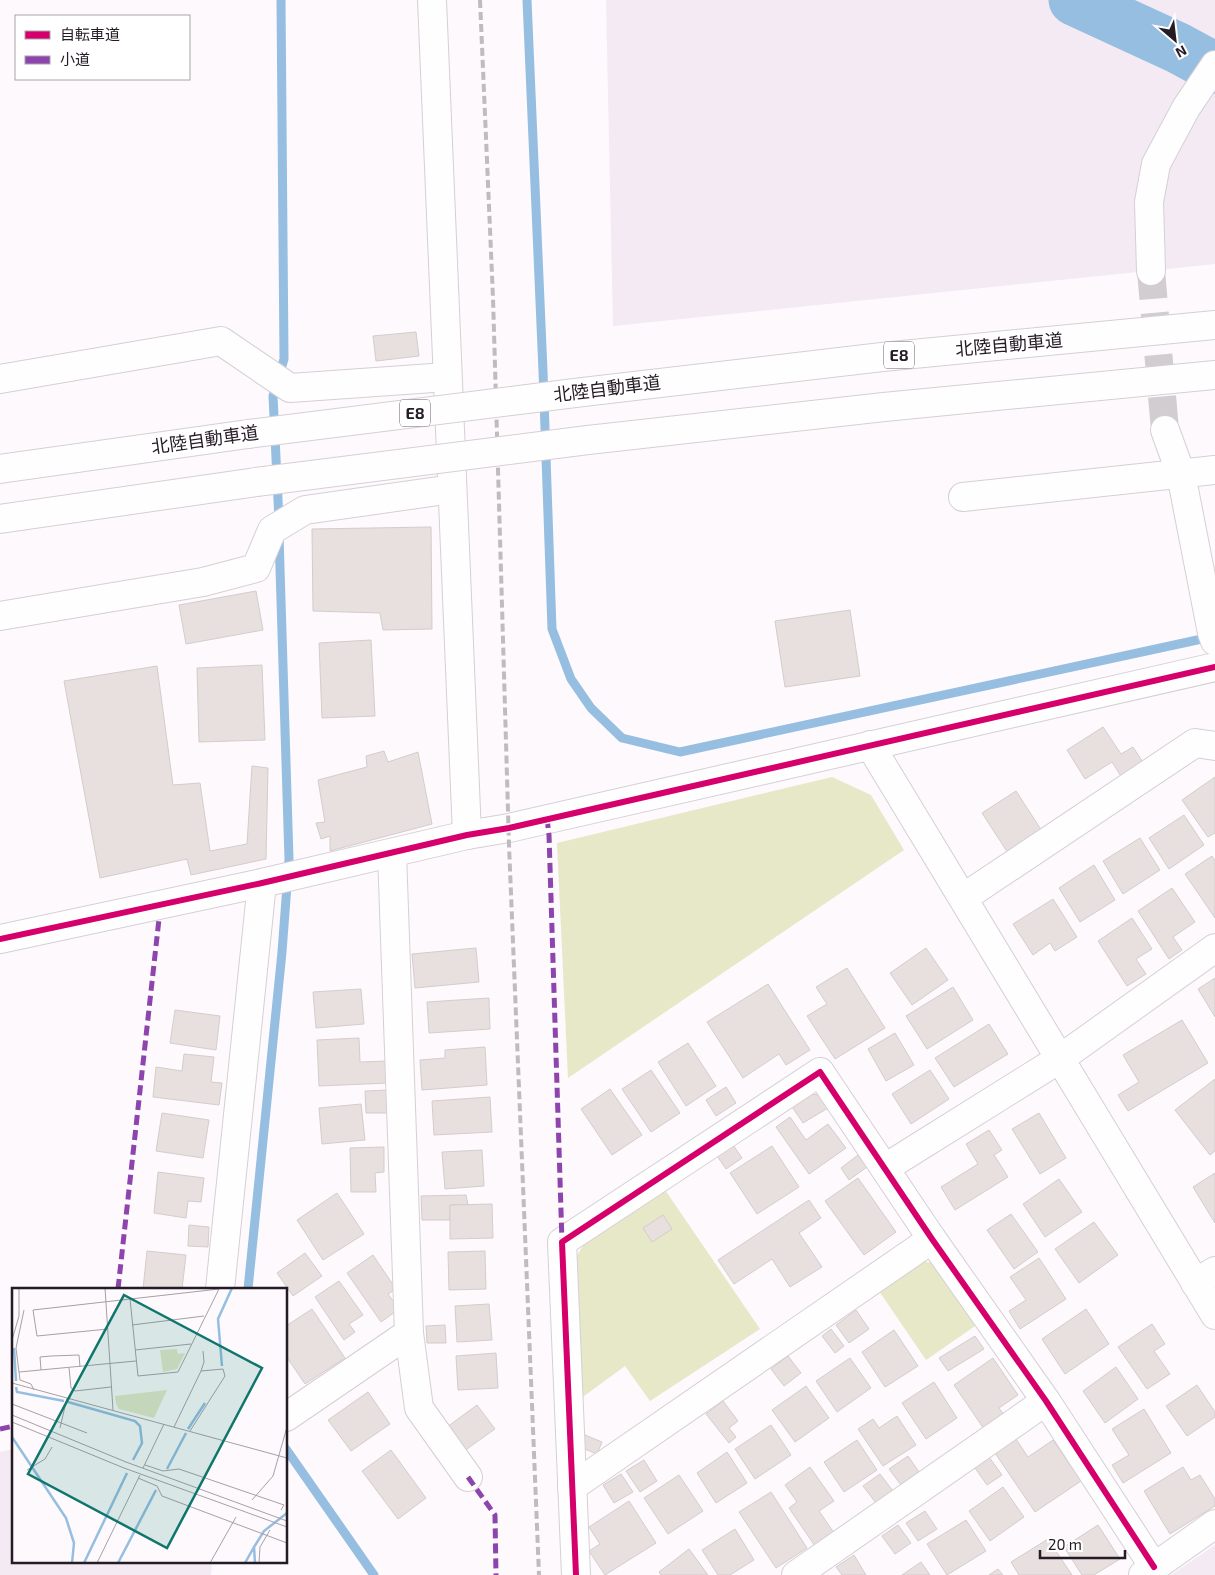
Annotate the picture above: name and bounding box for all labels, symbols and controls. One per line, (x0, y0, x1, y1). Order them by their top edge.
legend (15, 15, 190, 80)
north arrow (1150, 15, 1200, 65)
text: 自転車道 (60, 25, 120, 43)
text: N (1173, 42, 1190, 62)
text: 小道 (60, 50, 90, 68)
street label: 北陸自動車道 (954, 328, 1064, 360)
road number: E8 (884, 342, 914, 368)
street label: 北陸自動車道 (552, 371, 662, 406)
road number: E8 (400, 399, 430, 426)
street label: 北陸自動車道 (150, 421, 260, 457)
inset map (12, 1288, 288, 1562)
scale bar (1040, 1528, 1125, 1560)
text: 20 m (1048, 1535, 1082, 1553)

